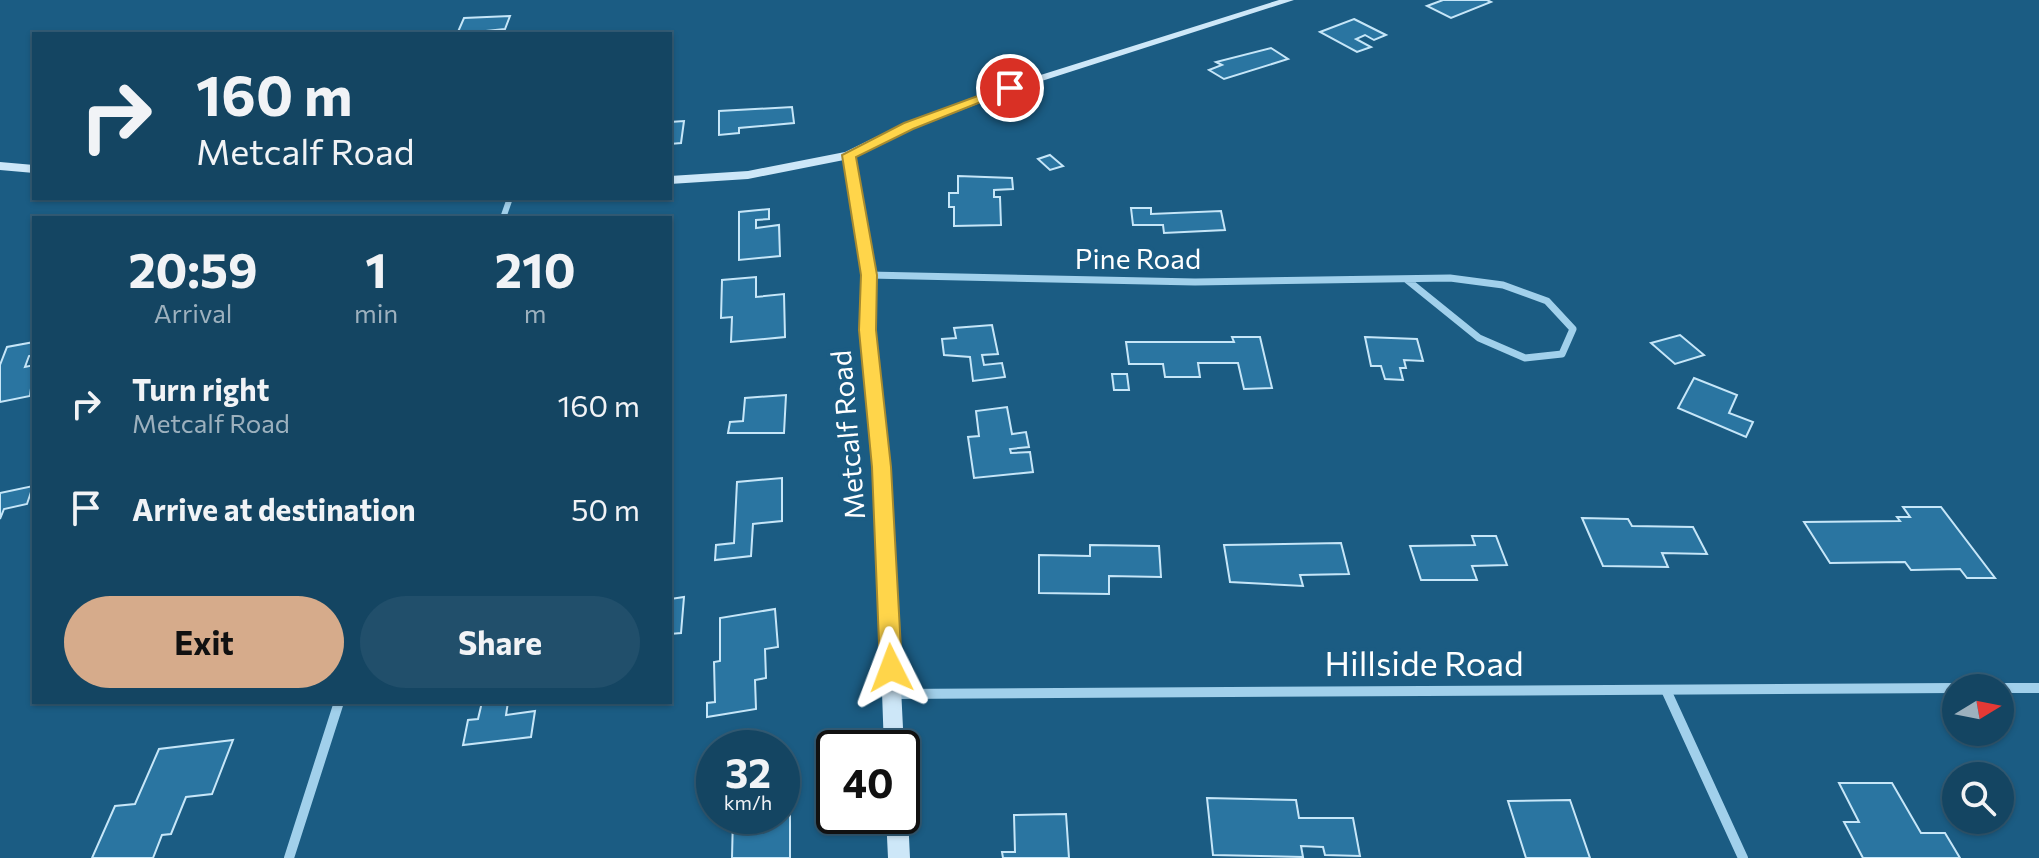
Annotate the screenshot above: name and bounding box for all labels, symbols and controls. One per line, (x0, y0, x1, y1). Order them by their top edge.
pin (976, 54, 1044, 122)
text: 160 m (196, 59, 353, 128)
icon: right (64, 64, 168, 168)
icon: arrive (988, 66, 1032, 110)
text: Metcalf Road (196, 128, 415, 172)
text: 20:59 (128, 239, 258, 298)
text: 1 (365, 239, 387, 298)
text: 210 (495, 239, 576, 298)
street label: Pine Road (1075, 241, 1201, 275)
text: Arrival (154, 297, 232, 328)
text: min (354, 297, 398, 328)
text: m (524, 297, 546, 328)
street label: Metcalf Road (823, 349, 871, 521)
text: Turn right (132, 370, 269, 407)
icon: right (64, 382, 108, 426)
text: 160 m (557, 386, 640, 423)
text: Metcalf Road (132, 407, 290, 438)
icon: arrive (64, 486, 108, 530)
text: Arrive at destination (132, 490, 416, 527)
text: 50 m (571, 490, 640, 527)
button: Exit (64, 596, 344, 688)
button: Share (360, 596, 640, 688)
position arrow (849, 626, 933, 710)
street label: Hillside Road (1324, 641, 1524, 683)
north arrow (1942, 674, 2014, 746)
map controls (1942, 674, 2014, 834)
speed limit sign: 40 (816, 730, 920, 834)
text: 32 (725, 747, 771, 796)
button: search (1942, 762, 2014, 834)
text: km/h (724, 790, 772, 814)

